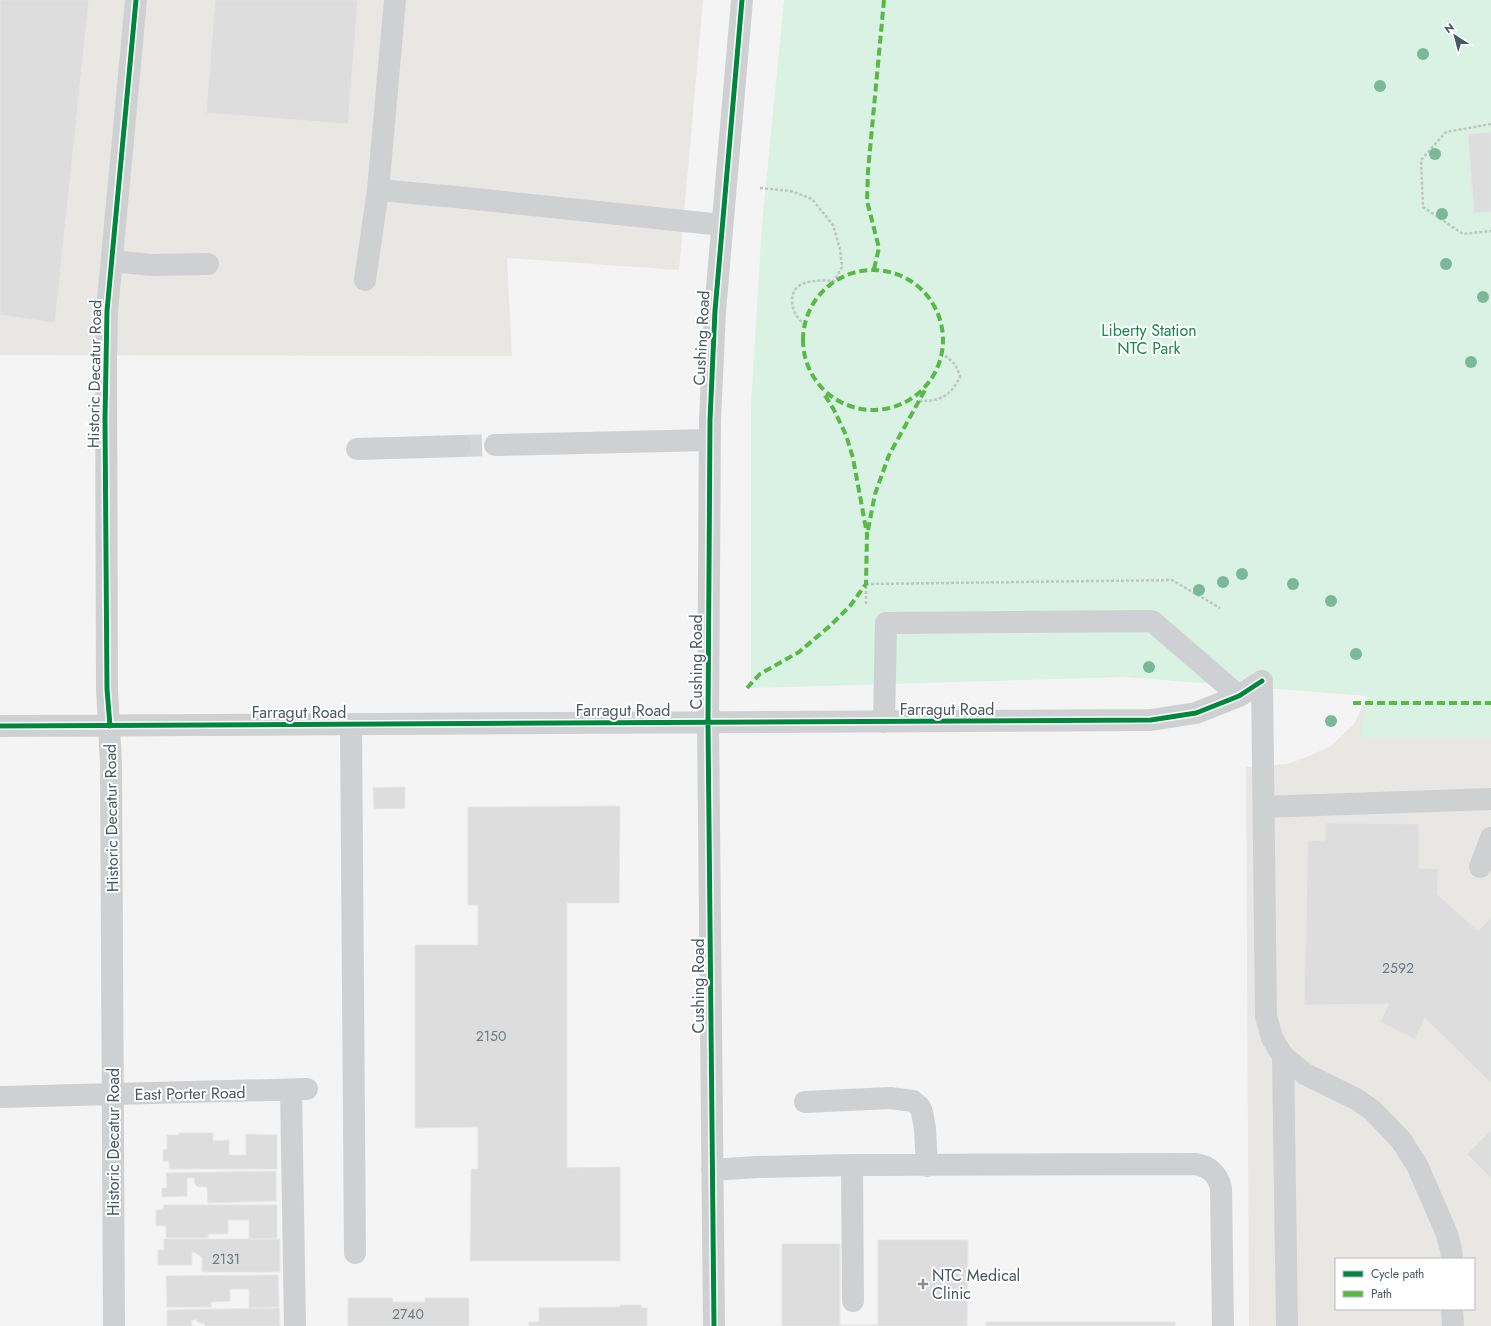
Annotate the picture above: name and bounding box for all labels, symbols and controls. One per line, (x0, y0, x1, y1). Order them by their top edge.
north arrow (1435, 16, 1475, 56)
text: N (1441, 19, 1457, 37)
street label: Cushing Road (688, 290, 715, 386)
street label: Historic Decatur Road (82, 300, 107, 448)
park label: Liberty Station NTC Park (1101, 319, 1197, 360)
street label: Cushing Road (685, 614, 708, 710)
street label: Farragut Road (900, 698, 994, 721)
street label: Farragut Road (576, 699, 670, 722)
street label: Farragut Road (252, 701, 346, 724)
street label: Historic Decatur Road (99, 744, 124, 892)
street label: Cushing Road (687, 938, 710, 1034)
house number: 2592 (1382, 958, 1414, 978)
house number: 2150 (476, 1026, 506, 1046)
street label: Historic Decatur Road (102, 1068, 125, 1216)
street label: East Porter Road (134, 1081, 246, 1106)
house number: 2131 (212, 1249, 240, 1269)
legend (1335, 1258, 1475, 1310)
place label: NTC Medical Clinic (932, 1264, 1020, 1305)
text: Cycle path (1371, 1265, 1424, 1283)
marker: NTC Medical Clinic (917, 1278, 929, 1290)
text: Path (1371, 1285, 1392, 1303)
house number: 2740 (392, 1304, 424, 1324)

